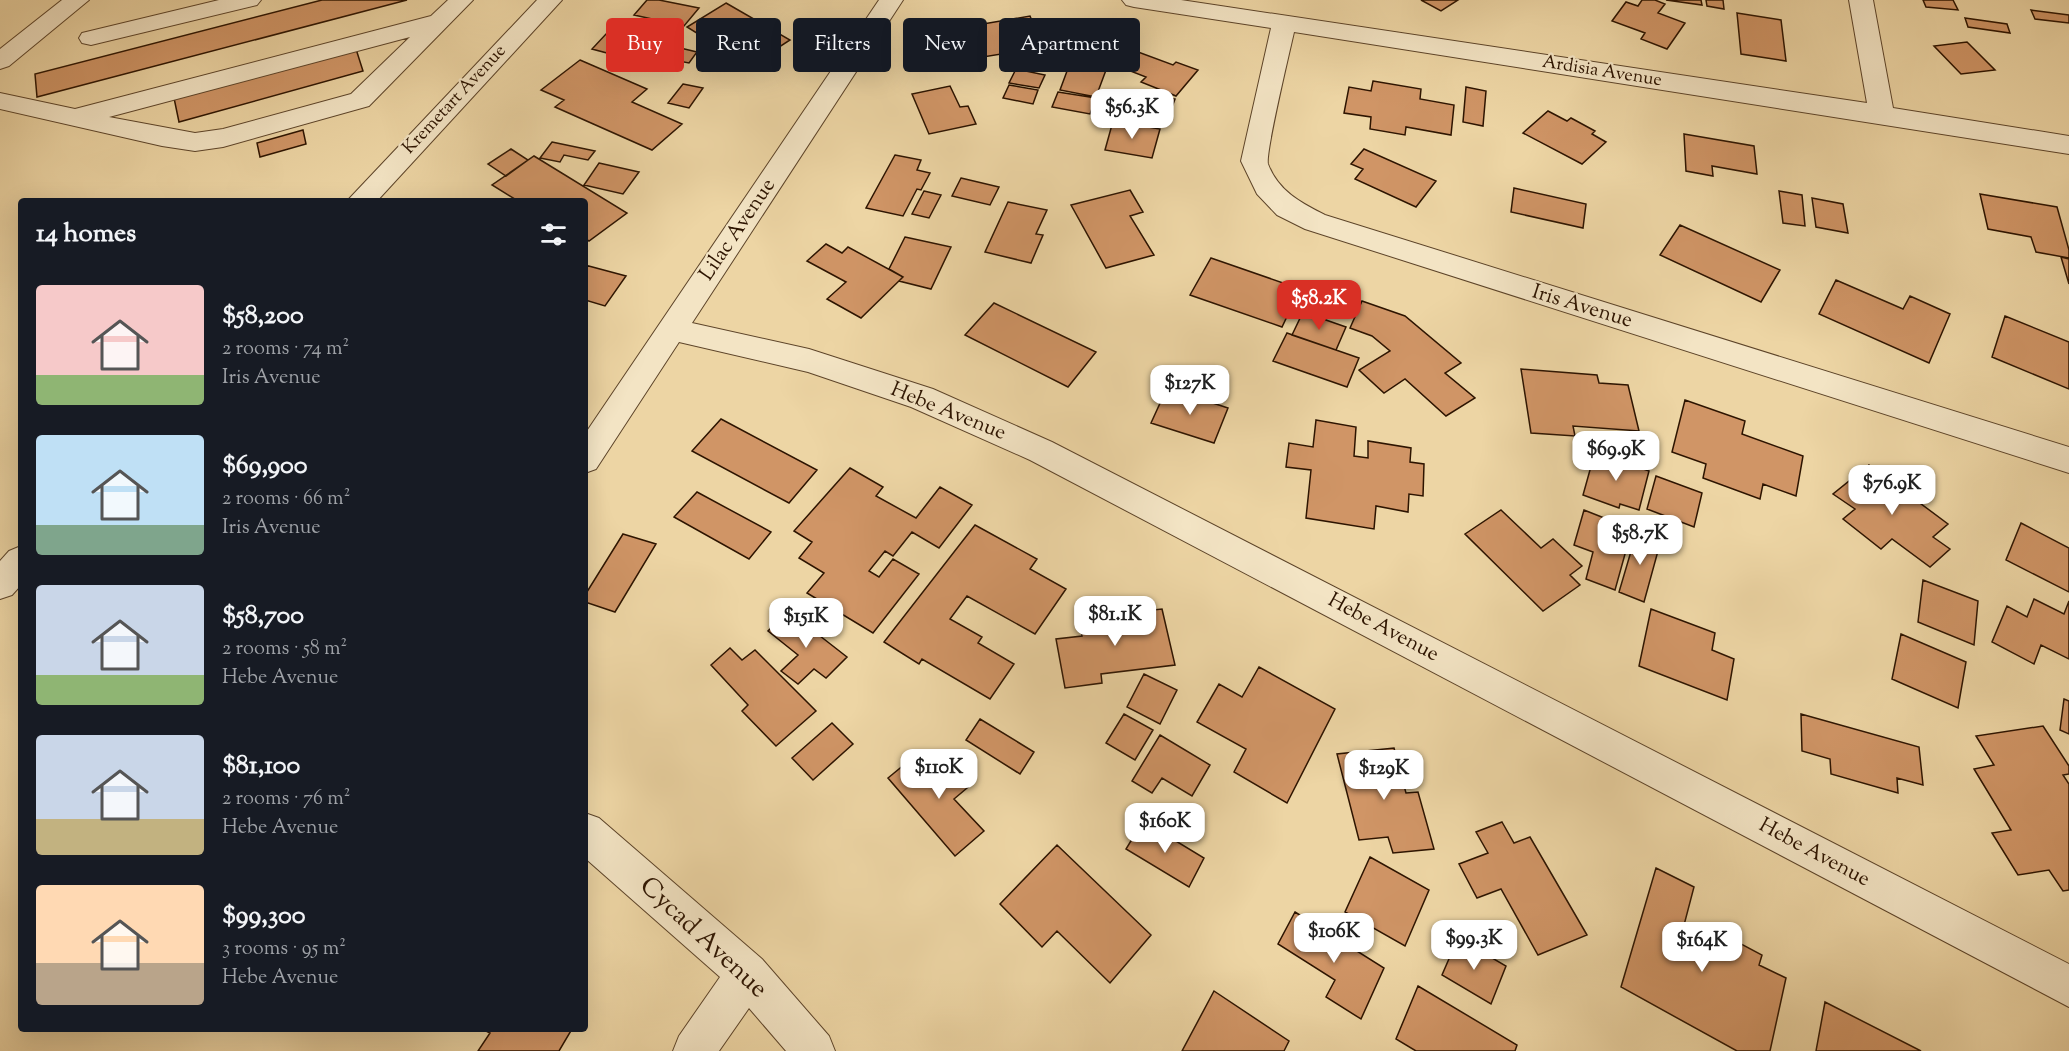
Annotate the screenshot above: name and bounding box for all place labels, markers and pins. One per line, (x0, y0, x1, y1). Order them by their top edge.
pin: $56.3K (1083, 89, 1181, 140)
pin: $58.2K (1270, 280, 1368, 331)
pin: $127K (1148, 365, 1232, 416)
pin: $69.9K (1567, 431, 1665, 482)
pin: $76.9K (1843, 465, 1941, 516)
pin: $58.7K (1591, 515, 1689, 566)
pin: $81.1K (1066, 596, 1164, 647)
pin: $151K (764, 598, 848, 649)
pin: $110K (897, 749, 981, 800)
pin: $129K (1342, 750, 1426, 801)
pin: $160K (1123, 803, 1207, 854)
pin: $106K (1292, 913, 1376, 964)
pin: $99.3K (1425, 920, 1523, 971)
pin: $164K (1660, 922, 1744, 973)

